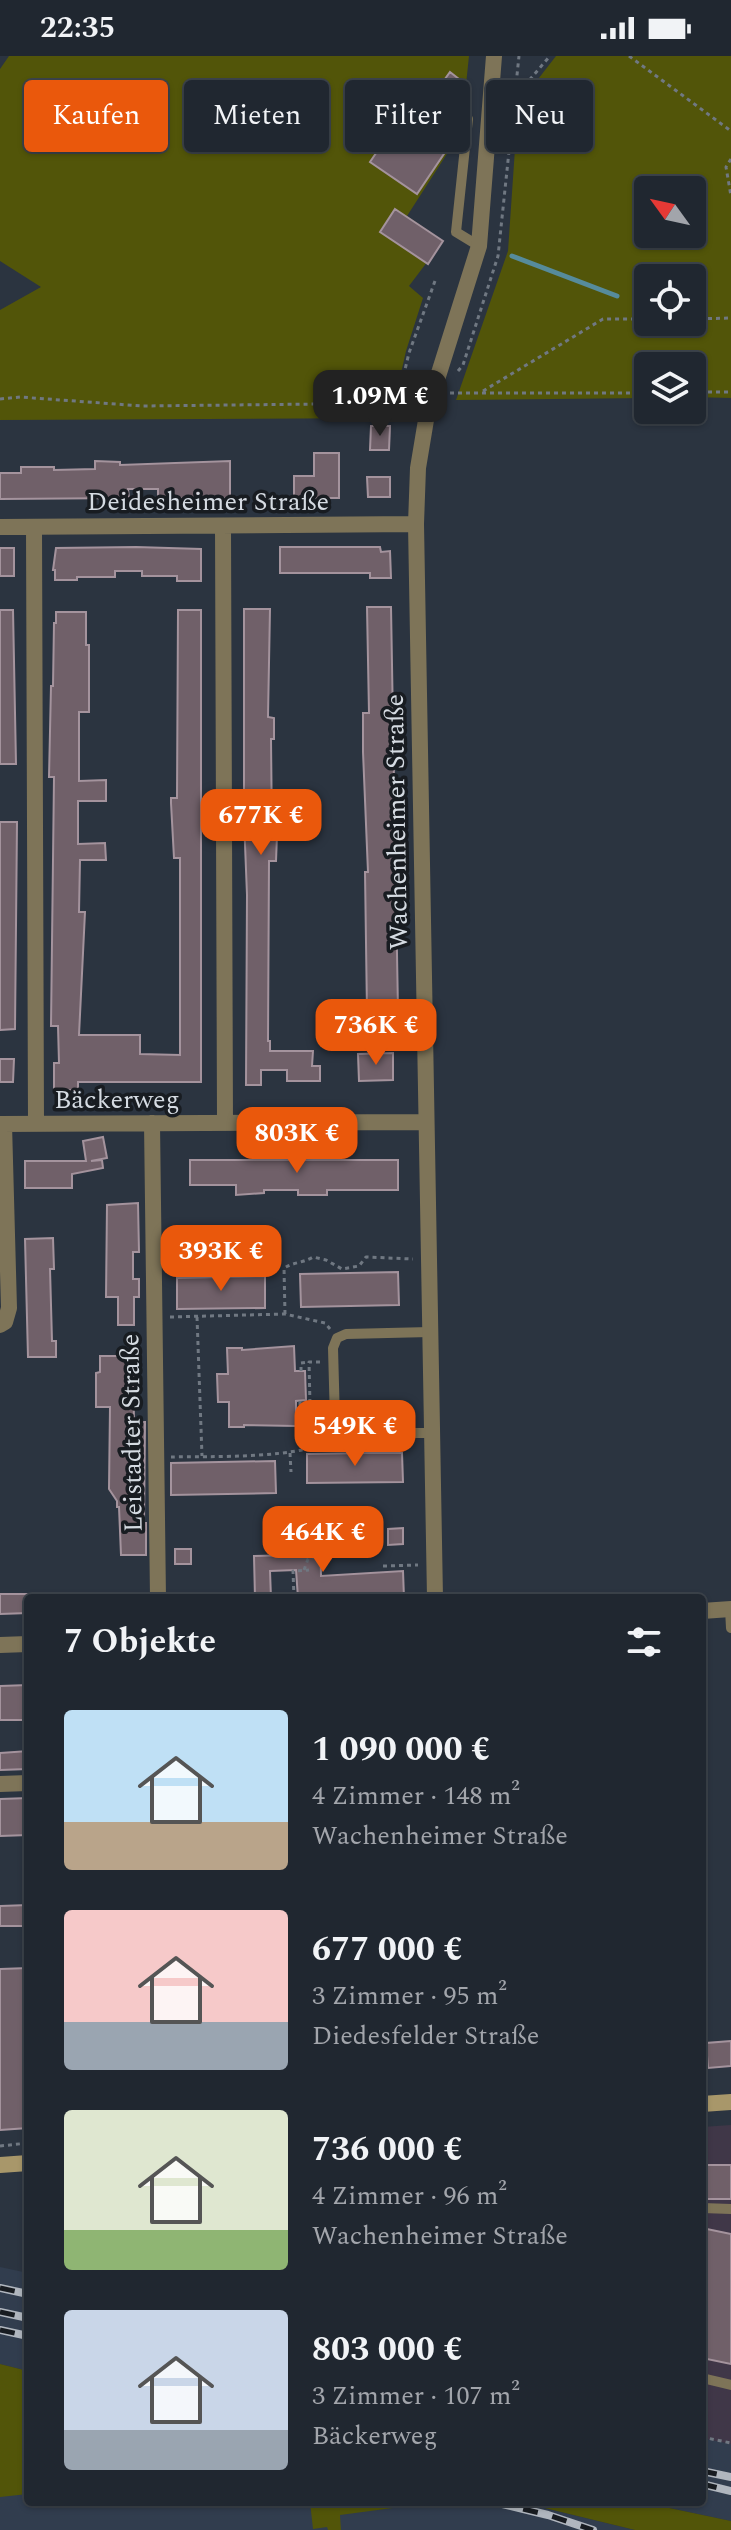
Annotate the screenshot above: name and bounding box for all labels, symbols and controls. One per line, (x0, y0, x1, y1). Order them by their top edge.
text: 22:35 (40, 5, 115, 51)
chip: Kaufen (24, 80, 168, 152)
chip: Mieten (184, 80, 329, 152)
chip: Filter (345, 80, 470, 152)
chip: Neu (486, 80, 593, 152)
north arrow (634, 176, 706, 248)
map controls (634, 176, 706, 424)
button: locate (634, 264, 706, 336)
button: layers (634, 352, 706, 424)
pin: 1.09M € (306, 370, 454, 438)
text: 1.09M € (331, 376, 429, 416)
street label: Deidesheimer Straße (87, 482, 329, 522)
street label: Wachenheimer Straße (375, 694, 419, 950)
pin: 677K € (196, 789, 326, 857)
text: 677K € (219, 795, 303, 835)
pin: 736K € (311, 999, 441, 1067)
text: 736K € (334, 1005, 418, 1045)
street label: Bäckerweg (54, 1080, 180, 1120)
pin: 803K € (232, 1107, 362, 1175)
text: 803K € (255, 1113, 339, 1153)
pin: 393K € (156, 1225, 286, 1293)
text: 393K € (179, 1231, 263, 1271)
street label: Leistadter Straße (110, 1334, 154, 1532)
pin: 549K € (290, 1400, 420, 1468)
text: 549K € (313, 1406, 397, 1446)
pin: 464K € (258, 1506, 388, 1574)
text: 464K € (281, 1512, 365, 1552)
text: 7 Objekte (64, 1616, 216, 1668)
icon: filters (622, 1620, 666, 1664)
text: 1 090 000 € (312, 1724, 490, 1776)
icon: home (128, 1742, 224, 1838)
text: 4 Zimmer · 148 m² (312, 1776, 520, 1816)
text: Wachenheimer Straße (312, 1816, 568, 1856)
text: 677 000 € (312, 1924, 463, 1976)
icon: home (128, 1942, 224, 2038)
text: 3 Zimmer · 95 m² (312, 1976, 507, 2016)
text: Diedesfelder Straße (312, 2016, 539, 2056)
text: 736 000 € (312, 2124, 463, 2176)
icon: home (128, 2142, 224, 2238)
text: 4 Zimmer · 96 m² (312, 2176, 507, 2216)
text: Wachenheimer Straße (312, 2216, 568, 2256)
text: 803 000 € (312, 2324, 463, 2376)
icon: home (128, 2342, 224, 2438)
text: 3 Zimmer · 107 m² (312, 2376, 520, 2416)
text: Bäckerweg (312, 2416, 438, 2456)

